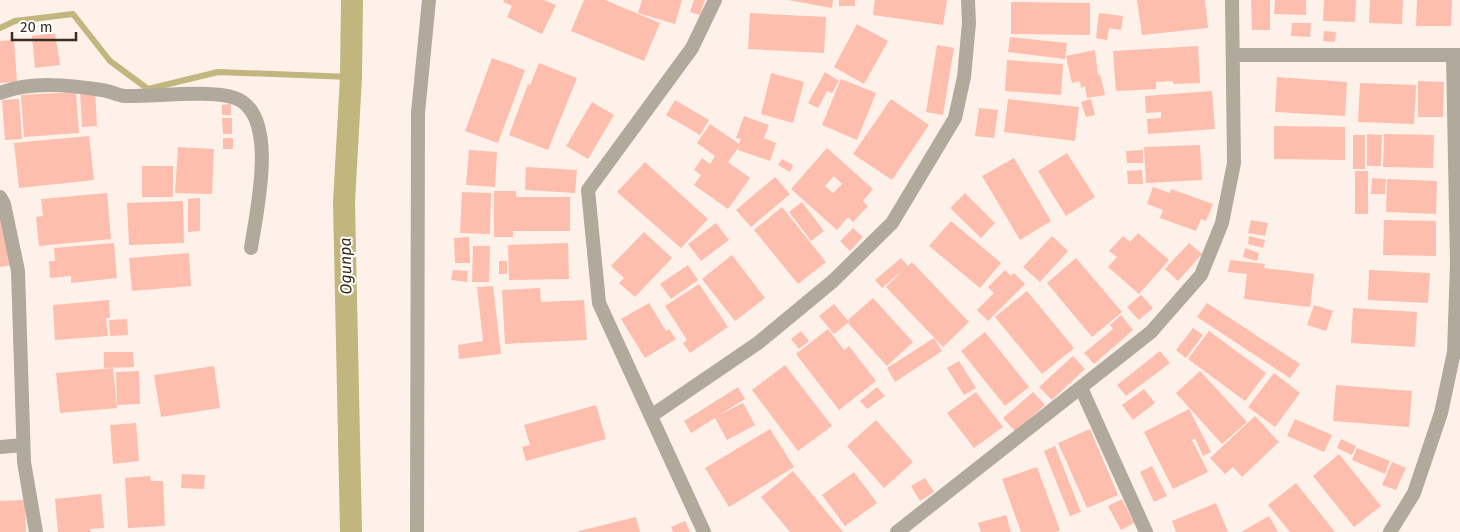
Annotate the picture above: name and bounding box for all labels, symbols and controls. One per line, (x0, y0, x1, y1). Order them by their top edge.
scale bar (12, 10, 76, 42)
text: 20 m (20, 18, 53, 36)
water label: Ogunpa (336, 237, 355, 295)

